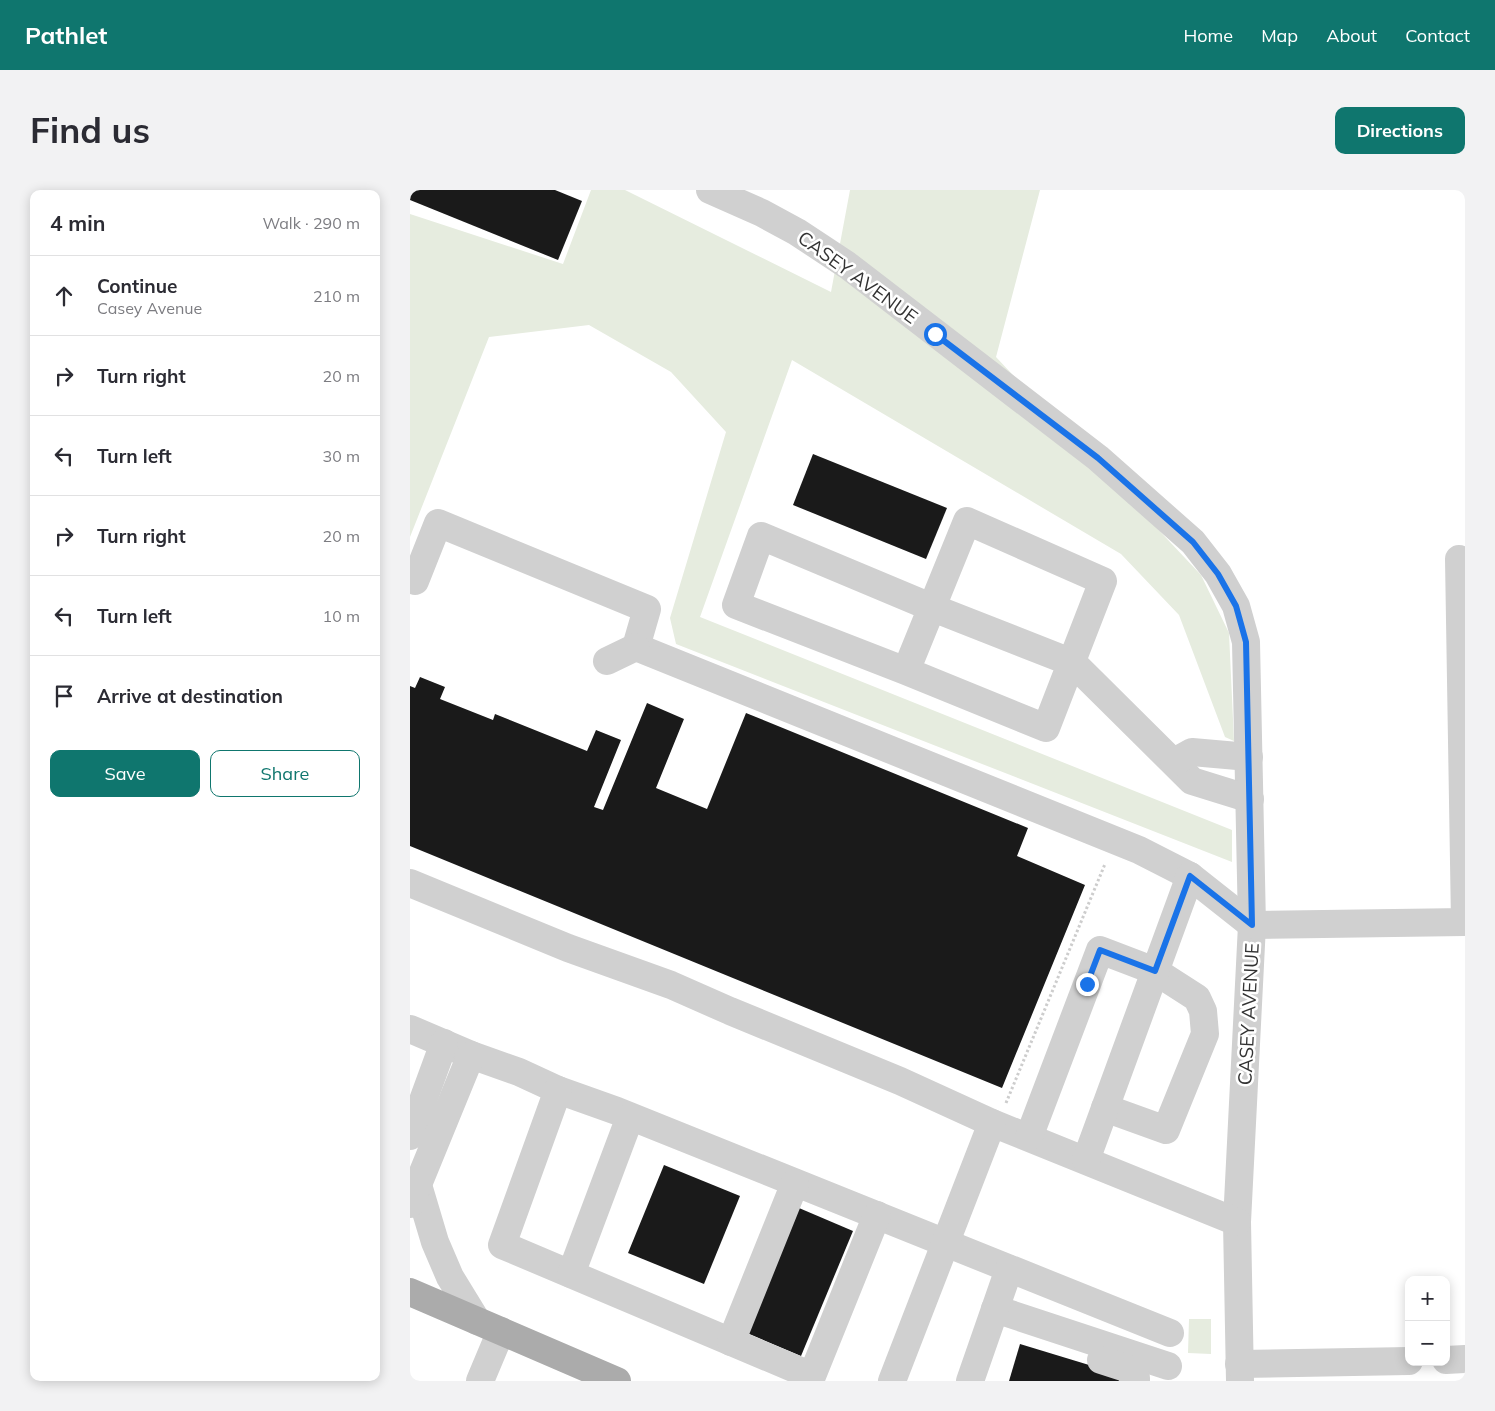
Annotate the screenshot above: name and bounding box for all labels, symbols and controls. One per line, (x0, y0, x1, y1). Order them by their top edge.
text: Pathlet (25, 20, 107, 50)
text: Home (1183, 24, 1233, 47)
text: Map (1261, 24, 1298, 47)
text: About (1326, 24, 1377, 47)
text: Contact (1405, 24, 1470, 47)
button: Directions (1335, 107, 1465, 154)
text: Find us (30, 108, 150, 152)
text: 4 min (50, 210, 105, 236)
text: Walk · 290 m (262, 213, 360, 233)
street label: CASEY AVENUE (793, 225, 923, 329)
text: Continue (97, 274, 177, 298)
icon: ahead (50, 282, 78, 310)
text: 210 m (313, 286, 360, 306)
text: Casey Avenue (97, 298, 202, 318)
route start (924, 323, 947, 346)
icon: right (50, 362, 78, 390)
text: Turn right (97, 364, 186, 388)
text: 20 m (323, 366, 360, 386)
icon: left (50, 442, 78, 470)
text: Turn left (97, 444, 172, 468)
text: 30 m (323, 446, 360, 466)
icon: right (50, 522, 78, 550)
text: Turn right (97, 524, 186, 548)
text: 20 m (323, 526, 360, 546)
icon: left (50, 602, 78, 630)
text: Turn left (97, 604, 172, 628)
text: 10 m (323, 606, 360, 626)
icon: arrive (50, 682, 78, 710)
text: Arrive at destination (97, 684, 283, 708)
button: Save (50, 750, 200, 797)
button: Share (210, 750, 360, 797)
street label: CASEY AVENUE (1232, 942, 1264, 1086)
route end (1076, 973, 1099, 996)
map controls (1405, 1276, 1450, 1366)
button: + (1405, 1276, 1450, 1321)
button: − (1405, 1321, 1450, 1366)

